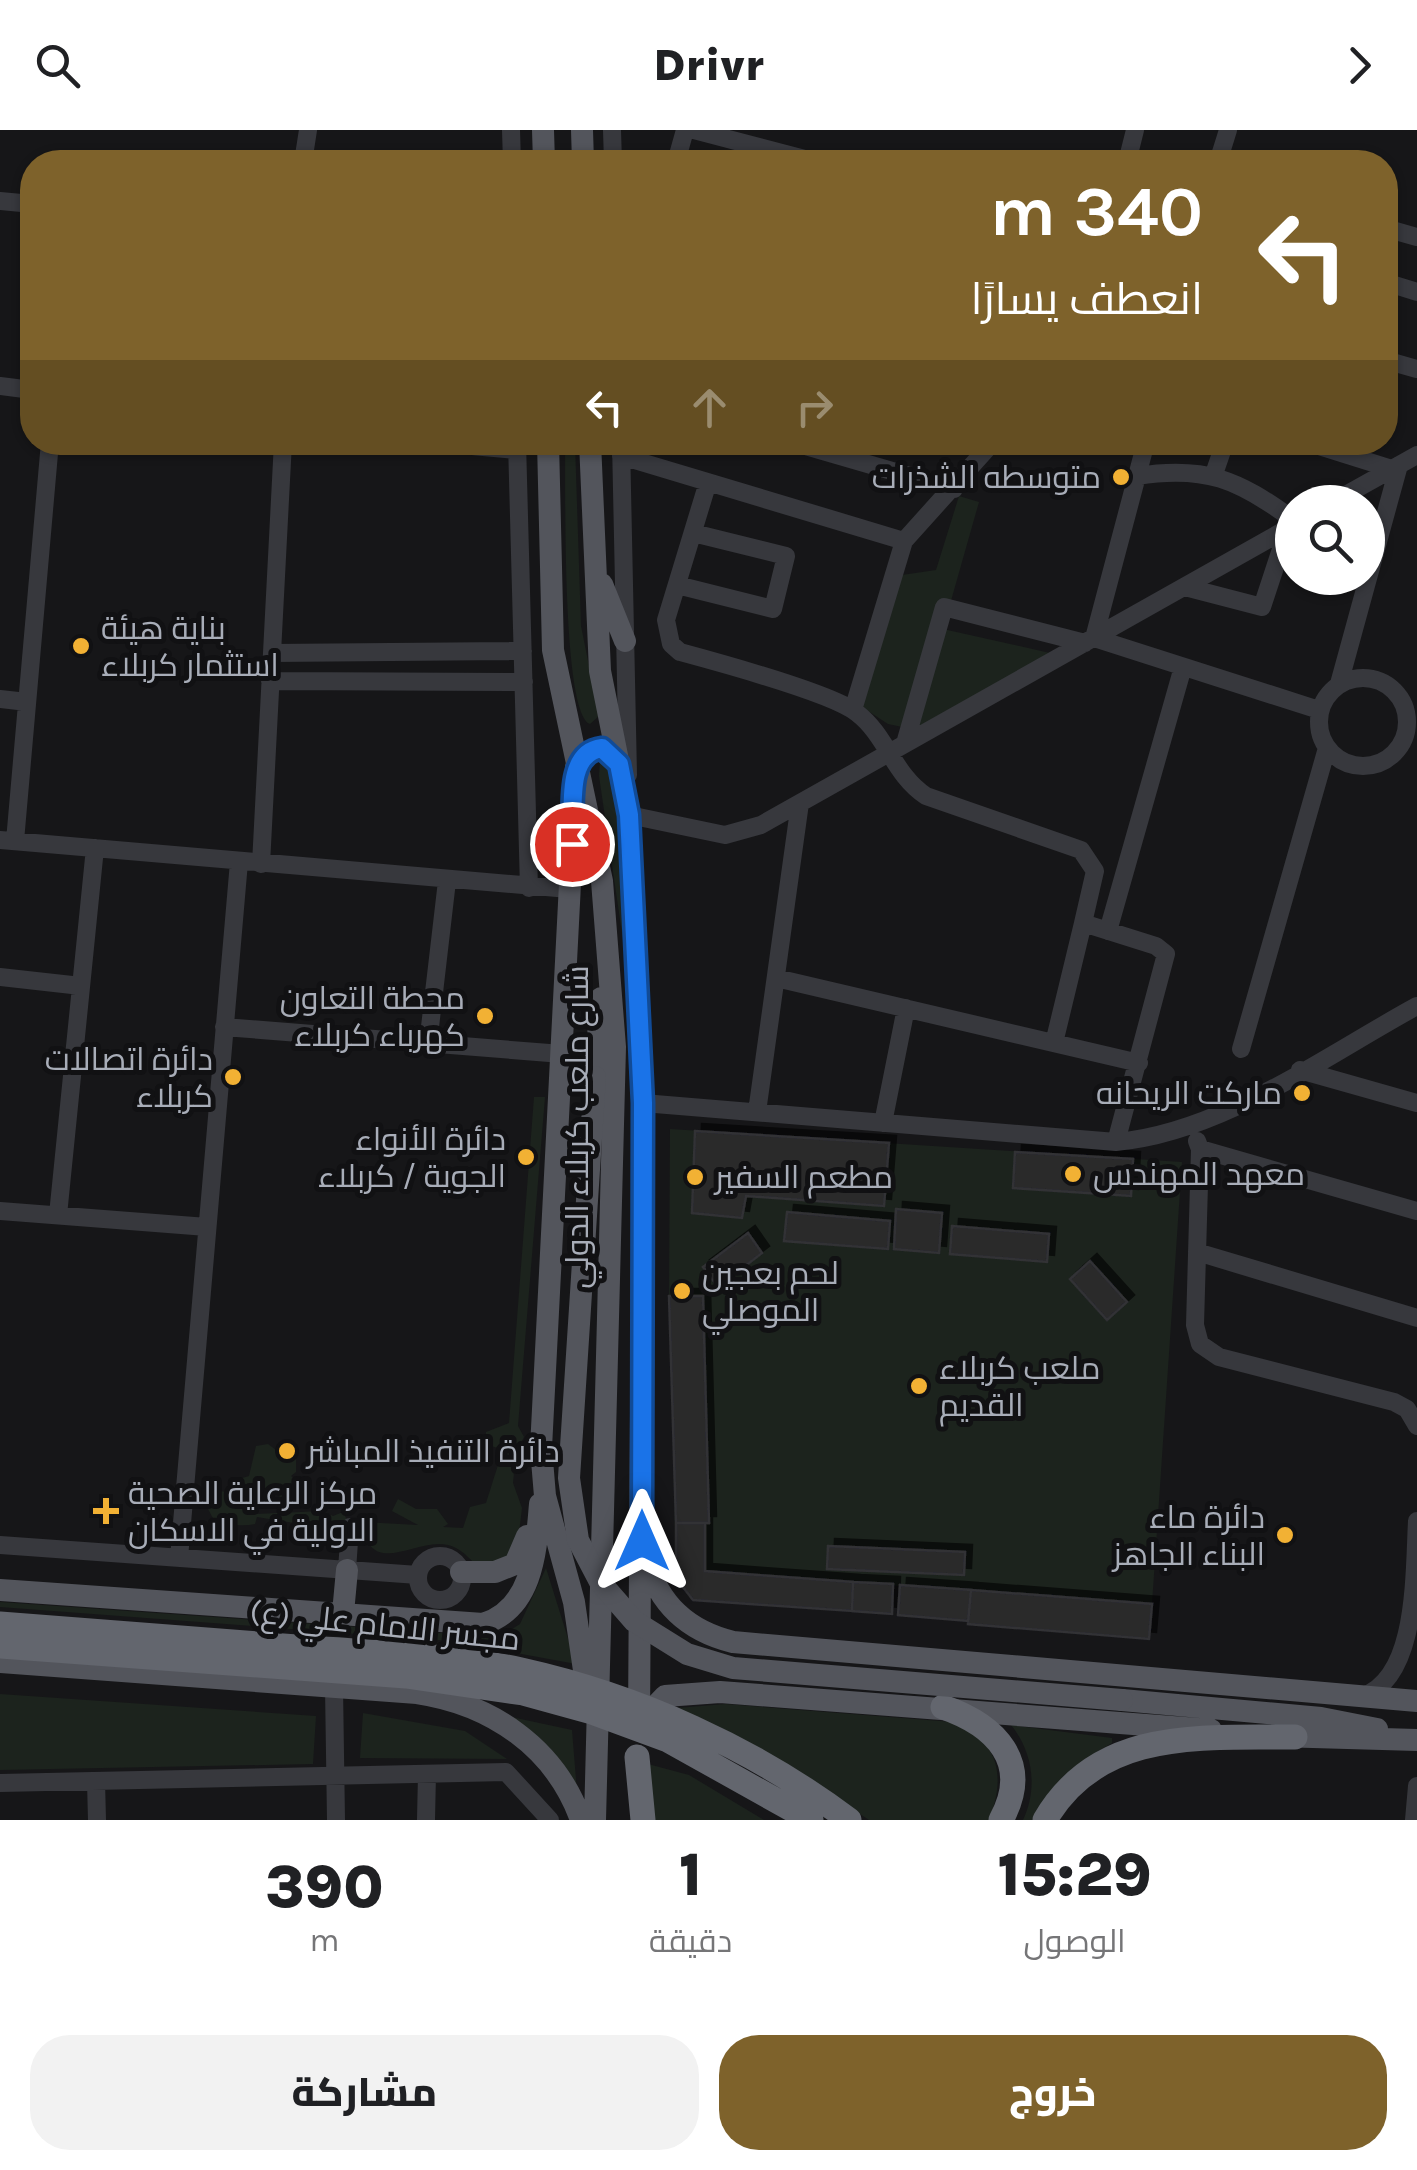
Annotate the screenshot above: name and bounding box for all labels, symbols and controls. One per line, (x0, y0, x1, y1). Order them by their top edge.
icon: search (30, 38, 85, 93)
icon: forward (1332, 38, 1387, 93)
text: Drivr (653, 39, 764, 91)
text: 340 m (989, 171, 1203, 253)
icon: left (1238, 190, 1368, 320)
text: انعطف يسارًا (970, 273, 1203, 325)
icon: left (577, 380, 632, 435)
icon: ahead (682, 380, 737, 435)
icon: right (787, 380, 842, 435)
place label: متوسطه الشذرات (872, 459, 1101, 496)
marker: متوسطه الشذرات (1110, 466, 1132, 488)
map controls (1275, 485, 1385, 595)
button: search (1275, 485, 1385, 595)
place label: بناية هيئة استثمار كربلاء (101, 610, 279, 684)
marker: بناية هيئة استثمار كربلاء (70, 635, 92, 657)
pin (530, 802, 615, 887)
icon: arrive (545, 817, 600, 872)
street label: شارع ملعب كربلاء الدولي (559, 965, 602, 1289)
place label: محطة التعاون كهرباء كربلاء (280, 980, 465, 1054)
marker: محطة التعاون كهرباء كربلاء (474, 1005, 496, 1027)
place label: دائرة اتصالات كربلاء (45, 1041, 213, 1115)
marker: دائرة اتصالات كربلاء (222, 1066, 244, 1088)
place label: ماركت الريحانه (1096, 1075, 1282, 1112)
marker: ماركت الريحانه (1291, 1082, 1313, 1104)
place label: دائرة الأنواء الجوية / كربلاء (318, 1121, 506, 1195)
marker: دائرة الأنواء الجوية / كربلاء (515, 1146, 537, 1168)
place label: معهد المهندس (1093, 1156, 1305, 1193)
place label: مطعم السفير (713, 1159, 893, 1199)
marker: معهد المهندس (1062, 1163, 1084, 1185)
marker: مطعم السفير (684, 1166, 706, 1188)
place label: لحم بعجين الموصلي (702, 1255, 839, 1335)
marker: لحم بعجين الموصلي (671, 1280, 693, 1302)
place label: ملعب كربلاء القديم (939, 1350, 1101, 1427)
marker: ملعب كربلاء القديم (908, 1375, 930, 1397)
place label: دائرة التنفيذ المباشر (305, 1433, 560, 1470)
marker: دائرة التنفيذ المباشر (276, 1440, 298, 1462)
place label: مركز الرعاية الصحية الاولية في الاسكان (128, 1475, 377, 1555)
position arrow (590, 1489, 694, 1593)
marker: مركز الرعاية الصحية الاولية في الاسكان (93, 1498, 119, 1524)
place label: دائرة ماء البناء الجاهز (1111, 1499, 1265, 1573)
marker: دائرة ماء البناء الجاهز (1274, 1524, 1296, 1546)
street label: مجسر الامام علي (ع) (247, 1593, 522, 1664)
text: 1 (679, 1840, 702, 1910)
text: 15:29 (998, 1840, 1152, 1910)
text: 390 (265, 1852, 384, 1922)
text: m (309, 1922, 339, 1959)
text: دقيقة (649, 1923, 732, 1960)
text: الوصول (1024, 1923, 1126, 1960)
button: مشاركة (30, 2035, 699, 2150)
button: خروج (719, 2035, 1387, 2150)

